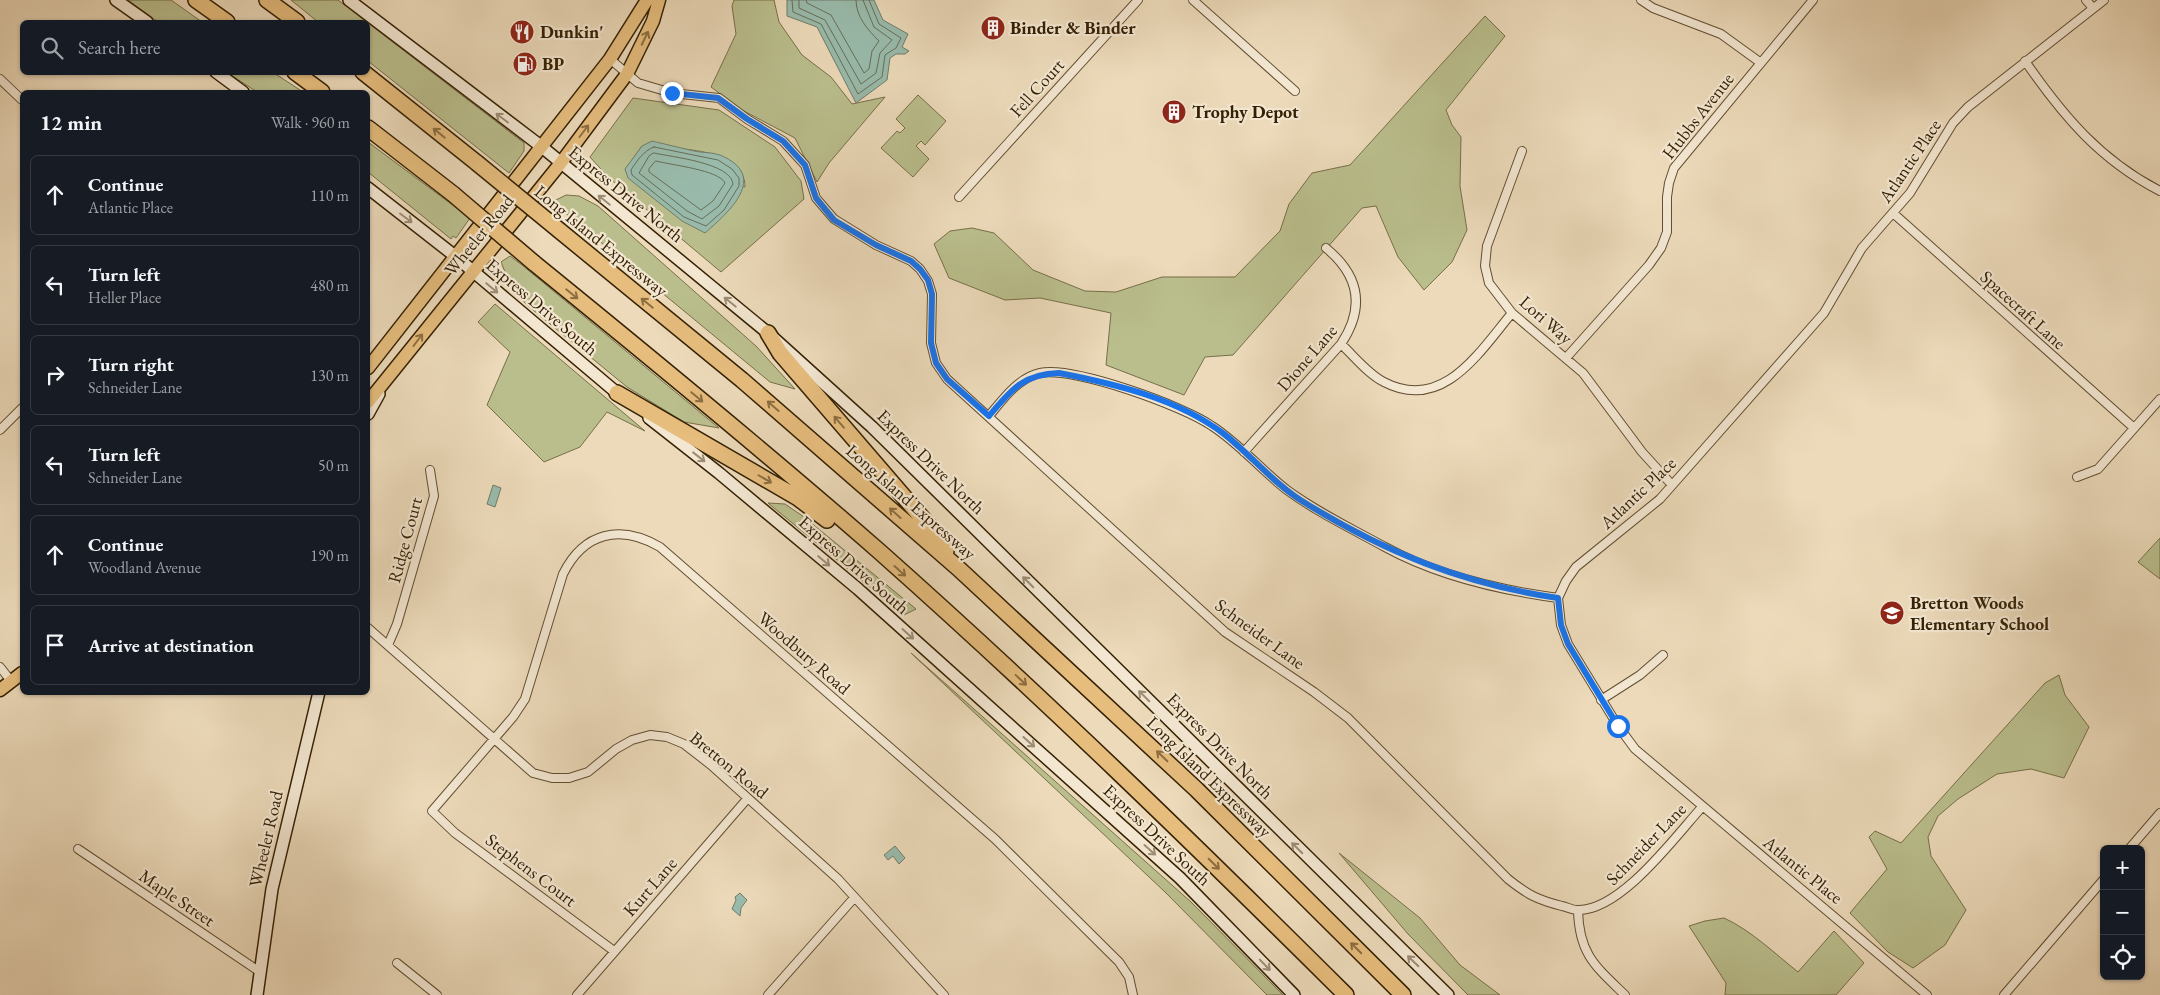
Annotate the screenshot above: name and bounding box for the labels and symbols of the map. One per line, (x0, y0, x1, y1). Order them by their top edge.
building icon: Binder & Binder (980, 15, 1006, 41)
place label: Binder & Binder (1010, 16, 1136, 39)
restaurant icon: Dunkin' (509, 19, 535, 45)
place label: Dunkin' (540, 20, 604, 43)
one-way arrow (640, 30, 650, 45)
fuel station icon: BP (512, 51, 538, 77)
place label: BP (542, 52, 564, 75)
street label: Fell Court (1004, 53, 1069, 122)
street label: Hubbs Avenue (1657, 68, 1739, 164)
route end (661, 82, 684, 105)
building icon: Trophy Depot (1161, 99, 1187, 125)
place label: Trophy Depot (1192, 100, 1299, 123)
one-way arrow (496, 113, 509, 124)
street label: Atlantic Place (1873, 115, 1946, 208)
one-way arrow (579, 124, 589, 138)
one-way arrow (433, 127, 446, 138)
street label: Express Drive North (564, 140, 689, 247)
street label: Long Island Expressway (530, 180, 673, 301)
street label: Wheeler Road (439, 189, 519, 280)
one-way arrow (598, 194, 611, 205)
one-way arrow (399, 213, 413, 223)
street label: Express Drive South (482, 253, 603, 360)
street label: Spacecraft Lane (1976, 265, 2071, 354)
one-way arrow (485, 282, 498, 293)
one-way arrow (565, 288, 578, 299)
street label: Lori Way (1515, 290, 1578, 349)
one-way arrow (724, 296, 737, 307)
one-way arrow (641, 297, 654, 308)
street label: Dione Lane (1271, 319, 1342, 396)
one-way arrow (412, 334, 423, 347)
one-way arrow (691, 391, 704, 403)
one-way arrow (766, 400, 779, 412)
street label: Express Drive North (872, 404, 990, 519)
one-way arrow (834, 415, 845, 428)
street label: Long Island Expressway (842, 439, 981, 564)
one-way arrow (692, 452, 705, 463)
street label: Atlantic Place (1594, 452, 1680, 534)
one-way arrow (758, 475, 772, 485)
street label: Ridge Court (382, 494, 427, 585)
one-way arrow (889, 507, 902, 519)
street label: Express Drive South (794, 510, 914, 619)
one-way arrow (818, 555, 831, 567)
one-way arrow (894, 565, 907, 577)
one-way arrow (1022, 576, 1035, 588)
place label: Bretton Woods Elementary School (1910, 591, 2049, 635)
street label: Schneider Lane (1211, 593, 1310, 674)
school or university icon: Bretton Woods Elementary School (1879, 600, 1905, 626)
street label: Woodbury Road (753, 606, 856, 700)
one-way arrow (901, 628, 914, 639)
one-way arrow (1014, 674, 1027, 686)
street label: Express Drive North (1162, 687, 1279, 804)
one-way arrow (1138, 690, 1150, 702)
street label: Long Island Expressway (1142, 711, 1277, 842)
route start (1607, 715, 1630, 738)
street label: Bretton Road (685, 726, 774, 804)
one-way arrow (1022, 736, 1035, 748)
one-way arrow (1155, 750, 1168, 762)
street label: Express Drive South (1099, 779, 1216, 891)
street label: Wheeler Road (243, 788, 288, 889)
street label: Schneider Lane (1601, 798, 1691, 890)
street label: Stephens Court (481, 828, 582, 912)
street label: Atlantic Place (1758, 830, 1848, 909)
one-way arrow (1291, 842, 1303, 854)
one-way arrow (1143, 845, 1156, 856)
street label: Kurt Lane (618, 852, 682, 921)
one-way arrow (1208, 858, 1220, 870)
street label: Maple Street (135, 864, 220, 932)
one-way arrow (1350, 942, 1362, 954)
one-way arrow (1407, 955, 1419, 967)
one-way arrow (1259, 959, 1271, 971)

